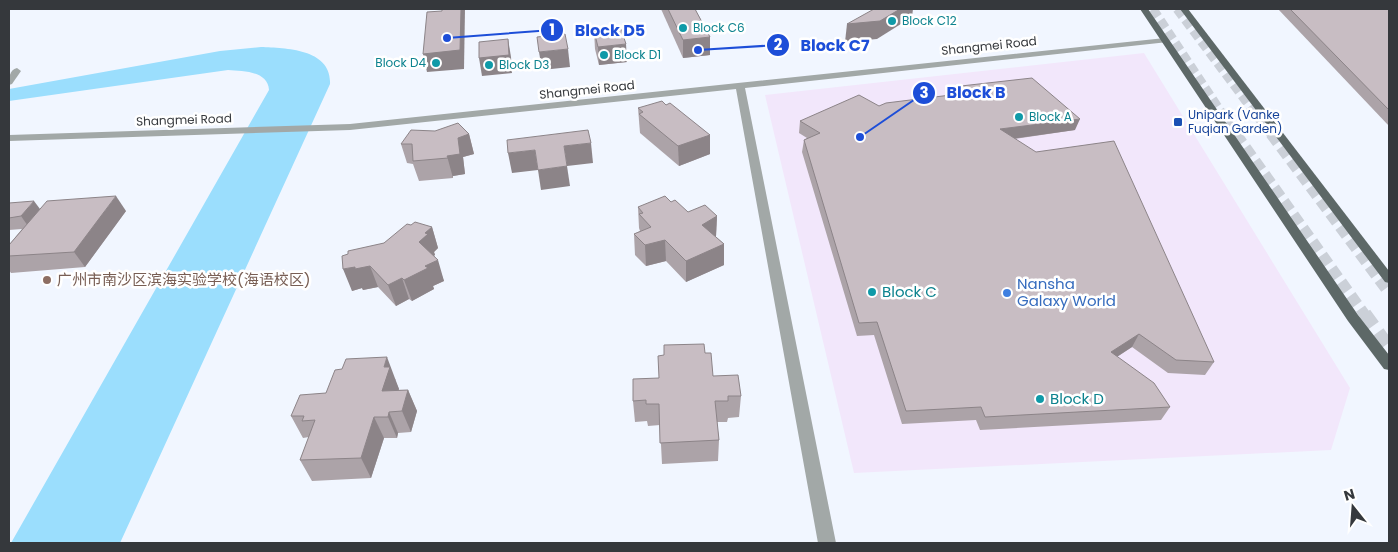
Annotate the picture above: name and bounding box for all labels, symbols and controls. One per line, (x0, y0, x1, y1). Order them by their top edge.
place label: Block C12 (902, 12, 957, 29)
callout: Block D5 (540, 15, 655, 46)
marker: Block C12 (886, 15, 898, 27)
text: 1 (549, 19, 555, 40)
text: Block D5 (575, 19, 645, 42)
place label: Block C6 (693, 19, 745, 36)
marker: Block C6 (677, 22, 689, 34)
callout: Block C7 (765, 29, 879, 60)
street label: Shangmei Road (940, 32, 1037, 59)
text: 2 (774, 34, 783, 55)
text: Block C7 (800, 34, 870, 57)
place label: Block D1 (614, 46, 661, 63)
marker: Block D1 (598, 49, 610, 61)
place label: Block D4 (375, 54, 426, 71)
place label: Block D3 (499, 56, 549, 73)
marker: Block D4 (430, 57, 442, 69)
marker: Block D3 (483, 59, 495, 71)
street label: Shangmei Road (538, 76, 635, 103)
callout: Block B (911, 77, 1015, 108)
text: Block B (947, 81, 1005, 104)
text: 3 (919, 82, 929, 103)
place label: Unipark (Vanke Fuqian Garden) (1188, 106, 1282, 137)
place label: Block A (1029, 108, 1072, 125)
street label: Shangmei Road (136, 109, 232, 130)
marker: Block A (1013, 111, 1025, 123)
marker: Unipark (Vanke Fuqian Garden) (1172, 116, 1184, 128)
place label: 广州市南沙区滨海实验学校(海语校区) (57, 269, 311, 290)
place label: Nansha Galaxy World (1017, 273, 1116, 311)
marker: 广州市南沙区滨海实验学校(海语校区) (41, 274, 53, 286)
place label: Block C (882, 281, 937, 302)
marker: Block C (866, 286, 878, 298)
marker: Nansha Galaxy World (1001, 287, 1013, 299)
place label: Block D (1050, 388, 1104, 409)
marker: Block D (1034, 393, 1046, 405)
north arrow (1328, 482, 1378, 532)
text: N (1341, 483, 1357, 506)

